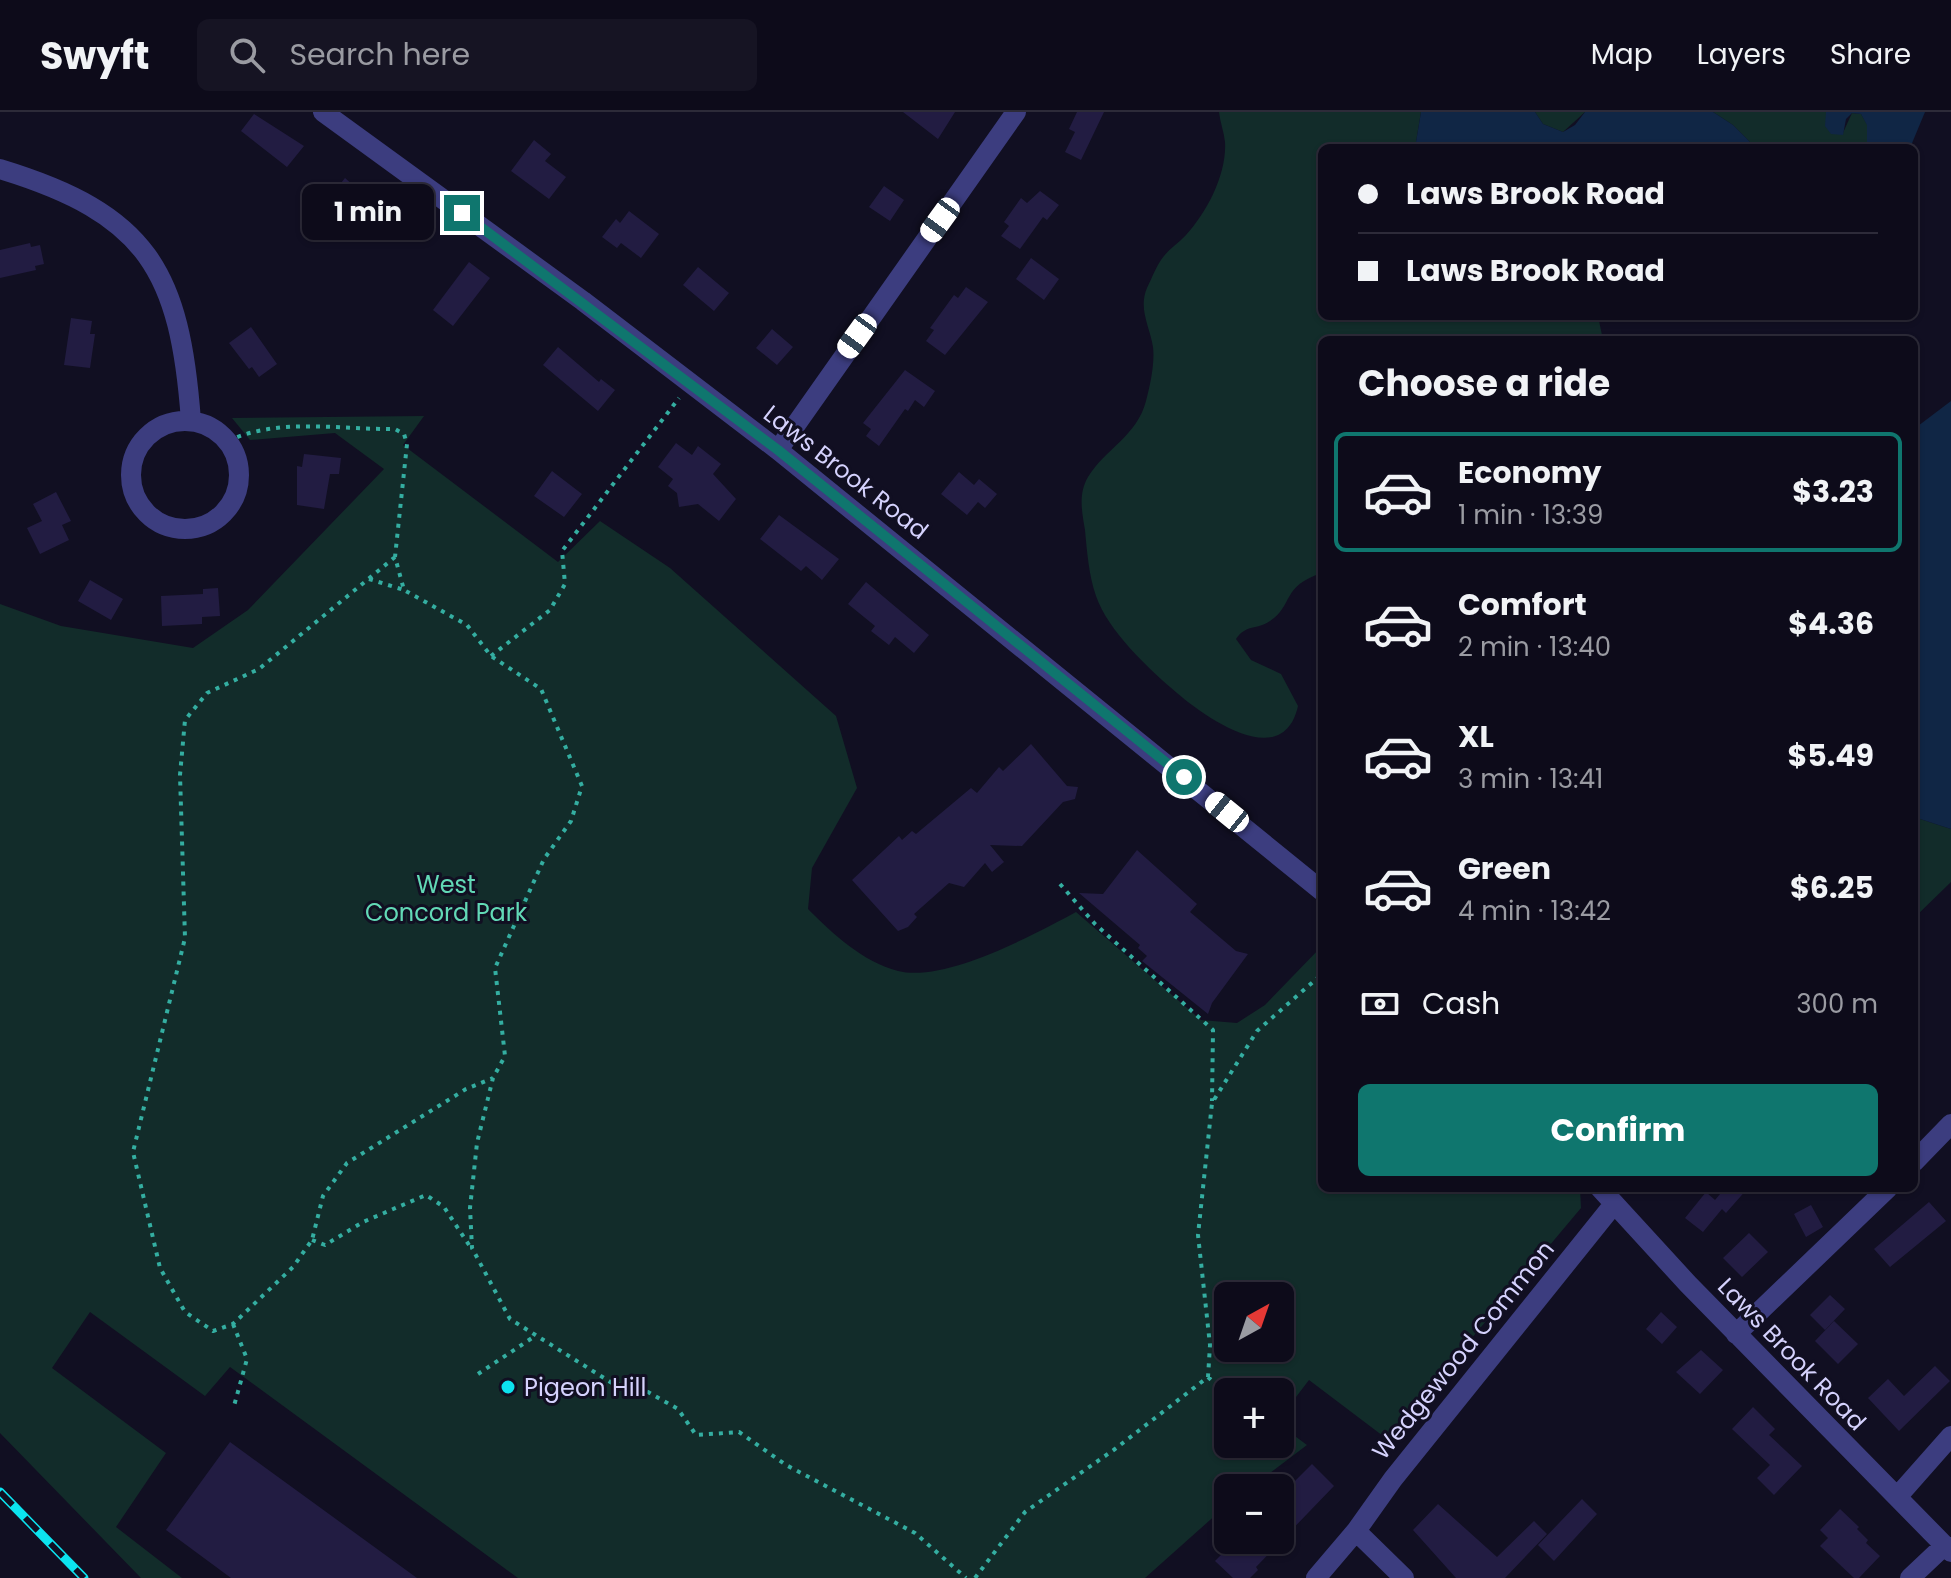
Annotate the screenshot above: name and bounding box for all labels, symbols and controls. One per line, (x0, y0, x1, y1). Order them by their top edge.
search box (197, 19, 757, 91)
text: Swyft (40, 29, 149, 82)
icon: search (225, 33, 269, 77)
text: Search here (289, 33, 470, 76)
text: Map (1591, 35, 1653, 74)
text: Layers (1697, 35, 1786, 74)
text: Share (1830, 35, 1911, 74)
text: Laws Brook Road (1406, 172, 1665, 215)
callout: 1 min (302, 185, 434, 241)
text: 1 min (334, 194, 402, 230)
car (916, 194, 964, 246)
route end (444, 195, 480, 231)
text: Laws Brook Road (1406, 249, 1665, 292)
car (833, 310, 881, 362)
text: Choose a ride (1358, 358, 1610, 409)
street label: Laws Brook Road (757, 397, 935, 547)
text: Economy (1458, 451, 1602, 494)
icon: car (1362, 456, 1434, 528)
text: $3.23 (1792, 470, 1874, 513)
text: 1 min · 13:39 (1458, 497, 1603, 533)
text: Comfort (1458, 583, 1587, 626)
icon: car (1362, 588, 1434, 660)
text: $4.36 (1788, 602, 1874, 645)
text: 2 min · 13:40 (1458, 629, 1611, 665)
text: XL (1458, 715, 1494, 758)
icon: car (1362, 720, 1434, 792)
text: $5.49 (1788, 734, 1874, 777)
route start (1166, 759, 1202, 795)
text: 3 min · 13:41 (1458, 761, 1603, 797)
car (1201, 788, 1253, 836)
text: Green (1458, 847, 1551, 890)
icon: car (1362, 852, 1434, 924)
text: $6.25 (1790, 866, 1874, 909)
park label: West Concord Park (365, 868, 528, 929)
text: 4 min · 13:42 (1458, 893, 1611, 929)
icon: cash (1358, 982, 1402, 1026)
text: Cash (1422, 982, 1500, 1025)
text: 300 m (1796, 986, 1878, 1022)
button: Confirm (1358, 1084, 1878, 1176)
street label: Wedgewood Common (1364, 1234, 1562, 1466)
street label: Laws Brook Road (1710, 1270, 1874, 1438)
north arrow (1214, 1282, 1294, 1362)
map controls (1214, 1282, 1294, 1554)
place label: Pigeon Hill (524, 1371, 646, 1404)
marker: Pigeon Hill (499, 1378, 517, 1396)
button: + (1214, 1378, 1294, 1458)
button: − (1214, 1474, 1294, 1554)

